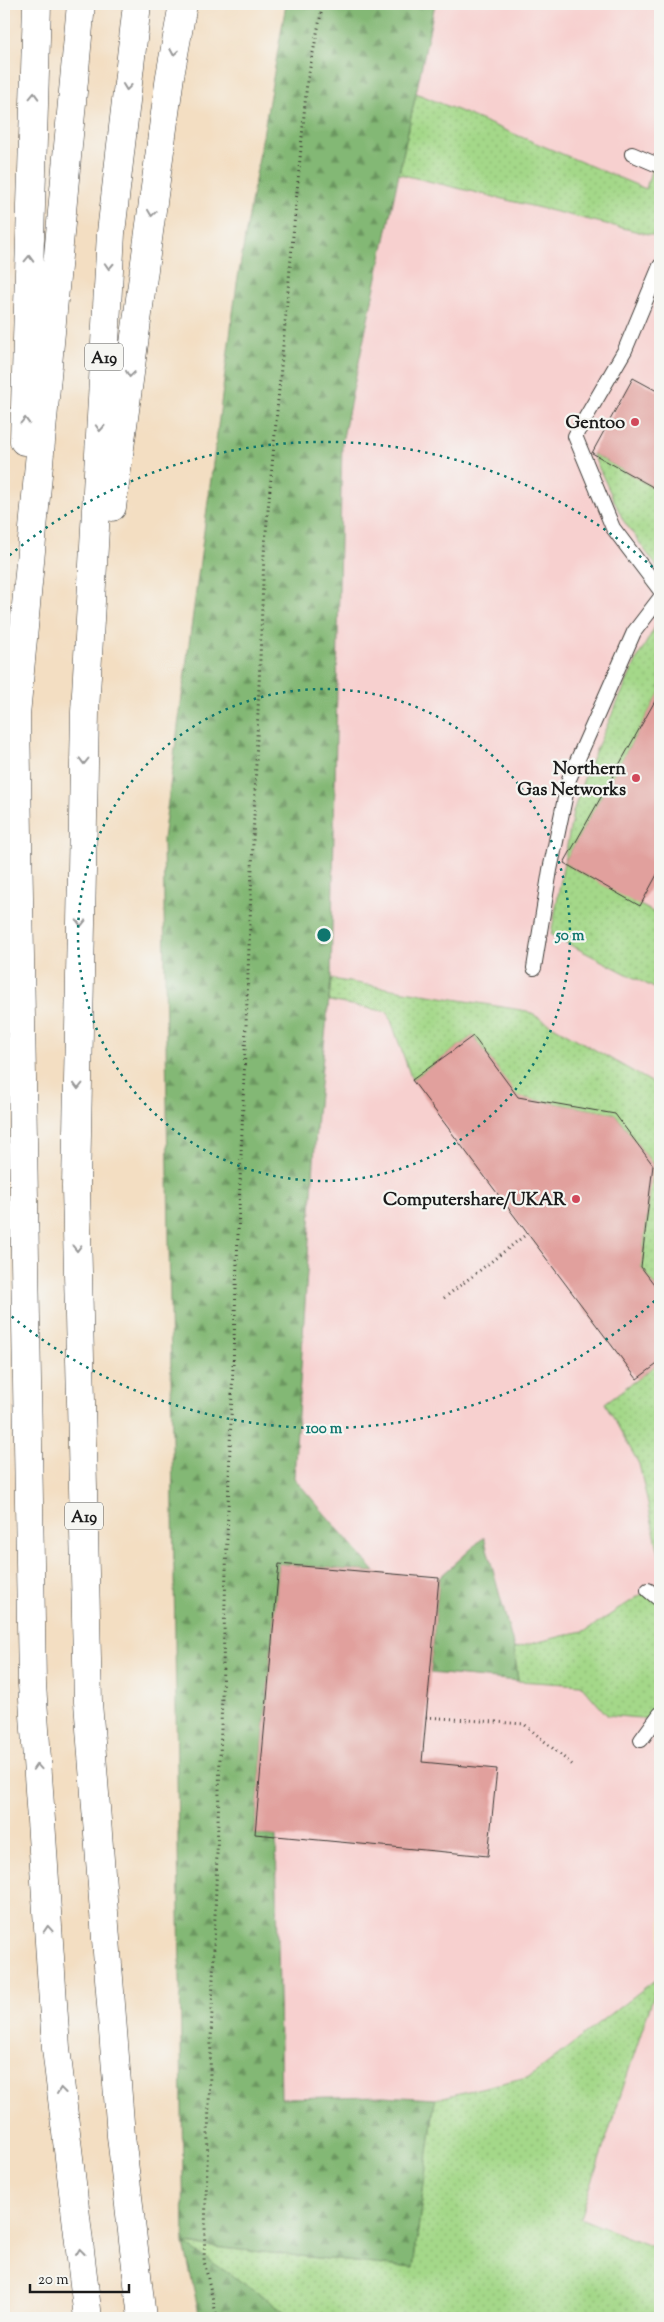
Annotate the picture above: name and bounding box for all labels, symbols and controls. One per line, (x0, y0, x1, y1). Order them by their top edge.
one-way arrow (170, 47, 180, 56)
one-way arrow (122, 83, 133, 91)
one-way arrow (29, 92, 39, 100)
one-way arrow (147, 209, 158, 217)
one-way arrow (24, 254, 35, 262)
one-way arrow (104, 262, 115, 270)
road number: A19 (85, 344, 123, 371)
one-way arrow (126, 369, 136, 378)
place label: Gentoo (566, 411, 625, 437)
marker: Gentoo (629, 416, 641, 428)
one-way arrow (19, 417, 30, 425)
one-way arrow (95, 425, 106, 433)
place label: Northern Gas Networks (517, 757, 626, 804)
one-way arrow (79, 758, 89, 765)
marker: Northern Gas Networks (630, 772, 642, 784)
one-way arrow (76, 920, 86, 928)
centre of rings (315, 926, 333, 944)
text: 50 m (555, 926, 585, 947)
one-way arrow (73, 1082, 83, 1090)
place label: Computershare/UKAR (383, 1188, 567, 1214)
marker: Computershare/UKAR (570, 1193, 582, 1205)
one-way arrow (72, 1245, 83, 1253)
text: 100 m (306, 1419, 343, 1440)
road number: A19 (65, 1502, 103, 1530)
one-way arrow (32, 1763, 43, 1771)
one-way arrow (43, 1925, 54, 1933)
one-way arrow (56, 2087, 67, 2095)
one-way arrow (75, 2248, 86, 2256)
scale bar (30, 2262, 129, 2294)
text: 20 m (38, 2270, 69, 2291)

